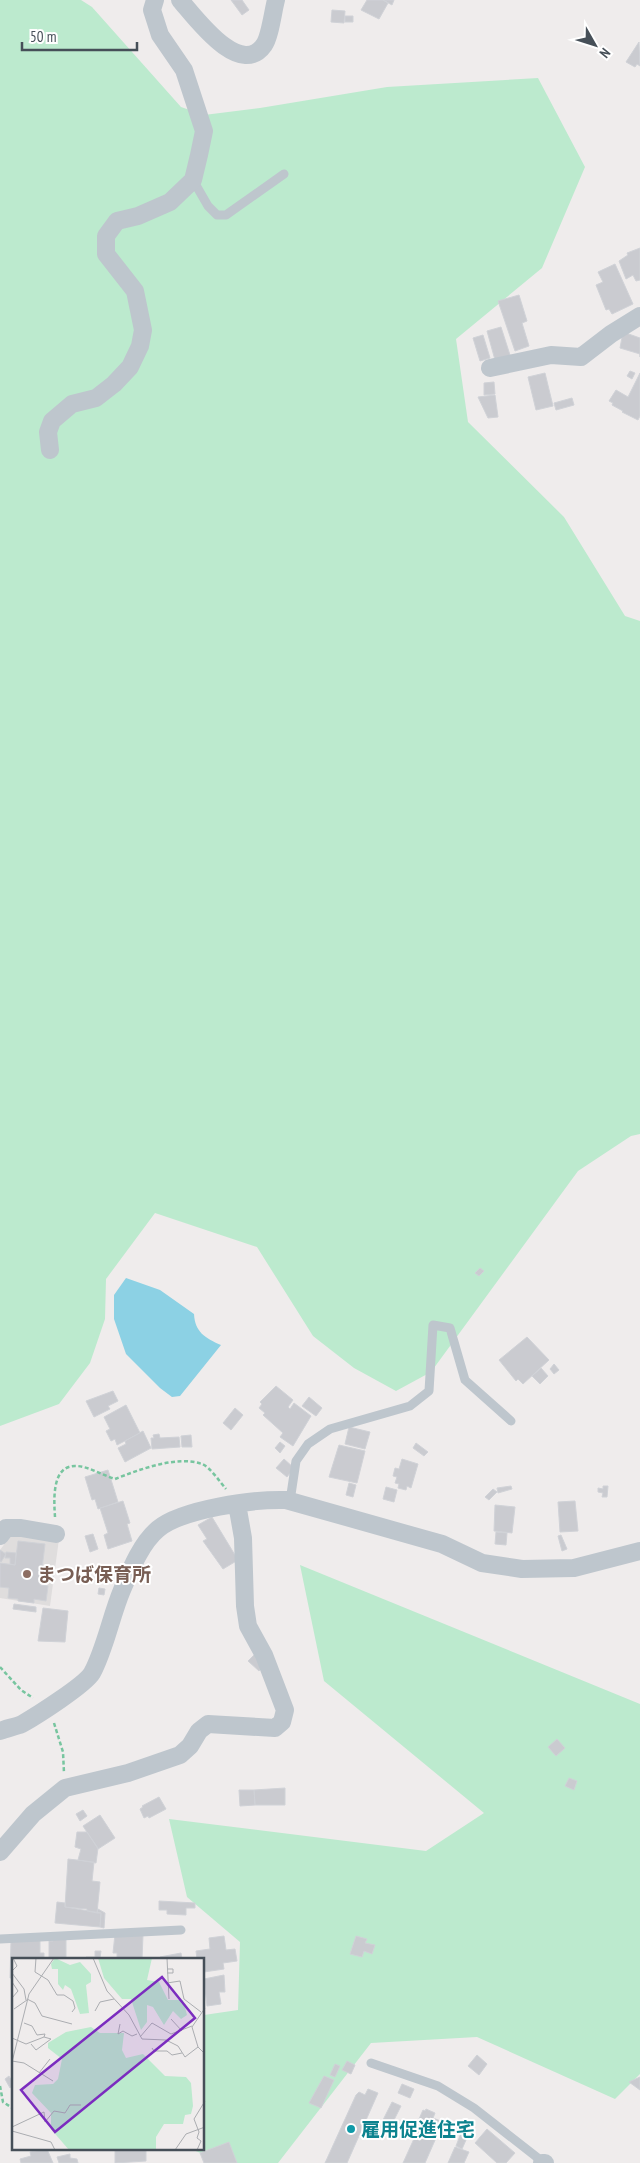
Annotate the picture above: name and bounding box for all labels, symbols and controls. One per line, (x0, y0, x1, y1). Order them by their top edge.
scale bar (22, 20, 138, 52)
north arrow (570, 20, 620, 70)
text: 50 m (30, 27, 56, 46)
text: N (596, 45, 614, 62)
place label: まつば保育所 (37, 1562, 151, 1586)
marker: まつば保育所 (21, 1568, 33, 1580)
inset map (12, 1958, 205, 2150)
place label: 雇用促進住宅 (361, 2117, 475, 2141)
marker: 雇用促進住宅 (345, 2123, 357, 2135)

